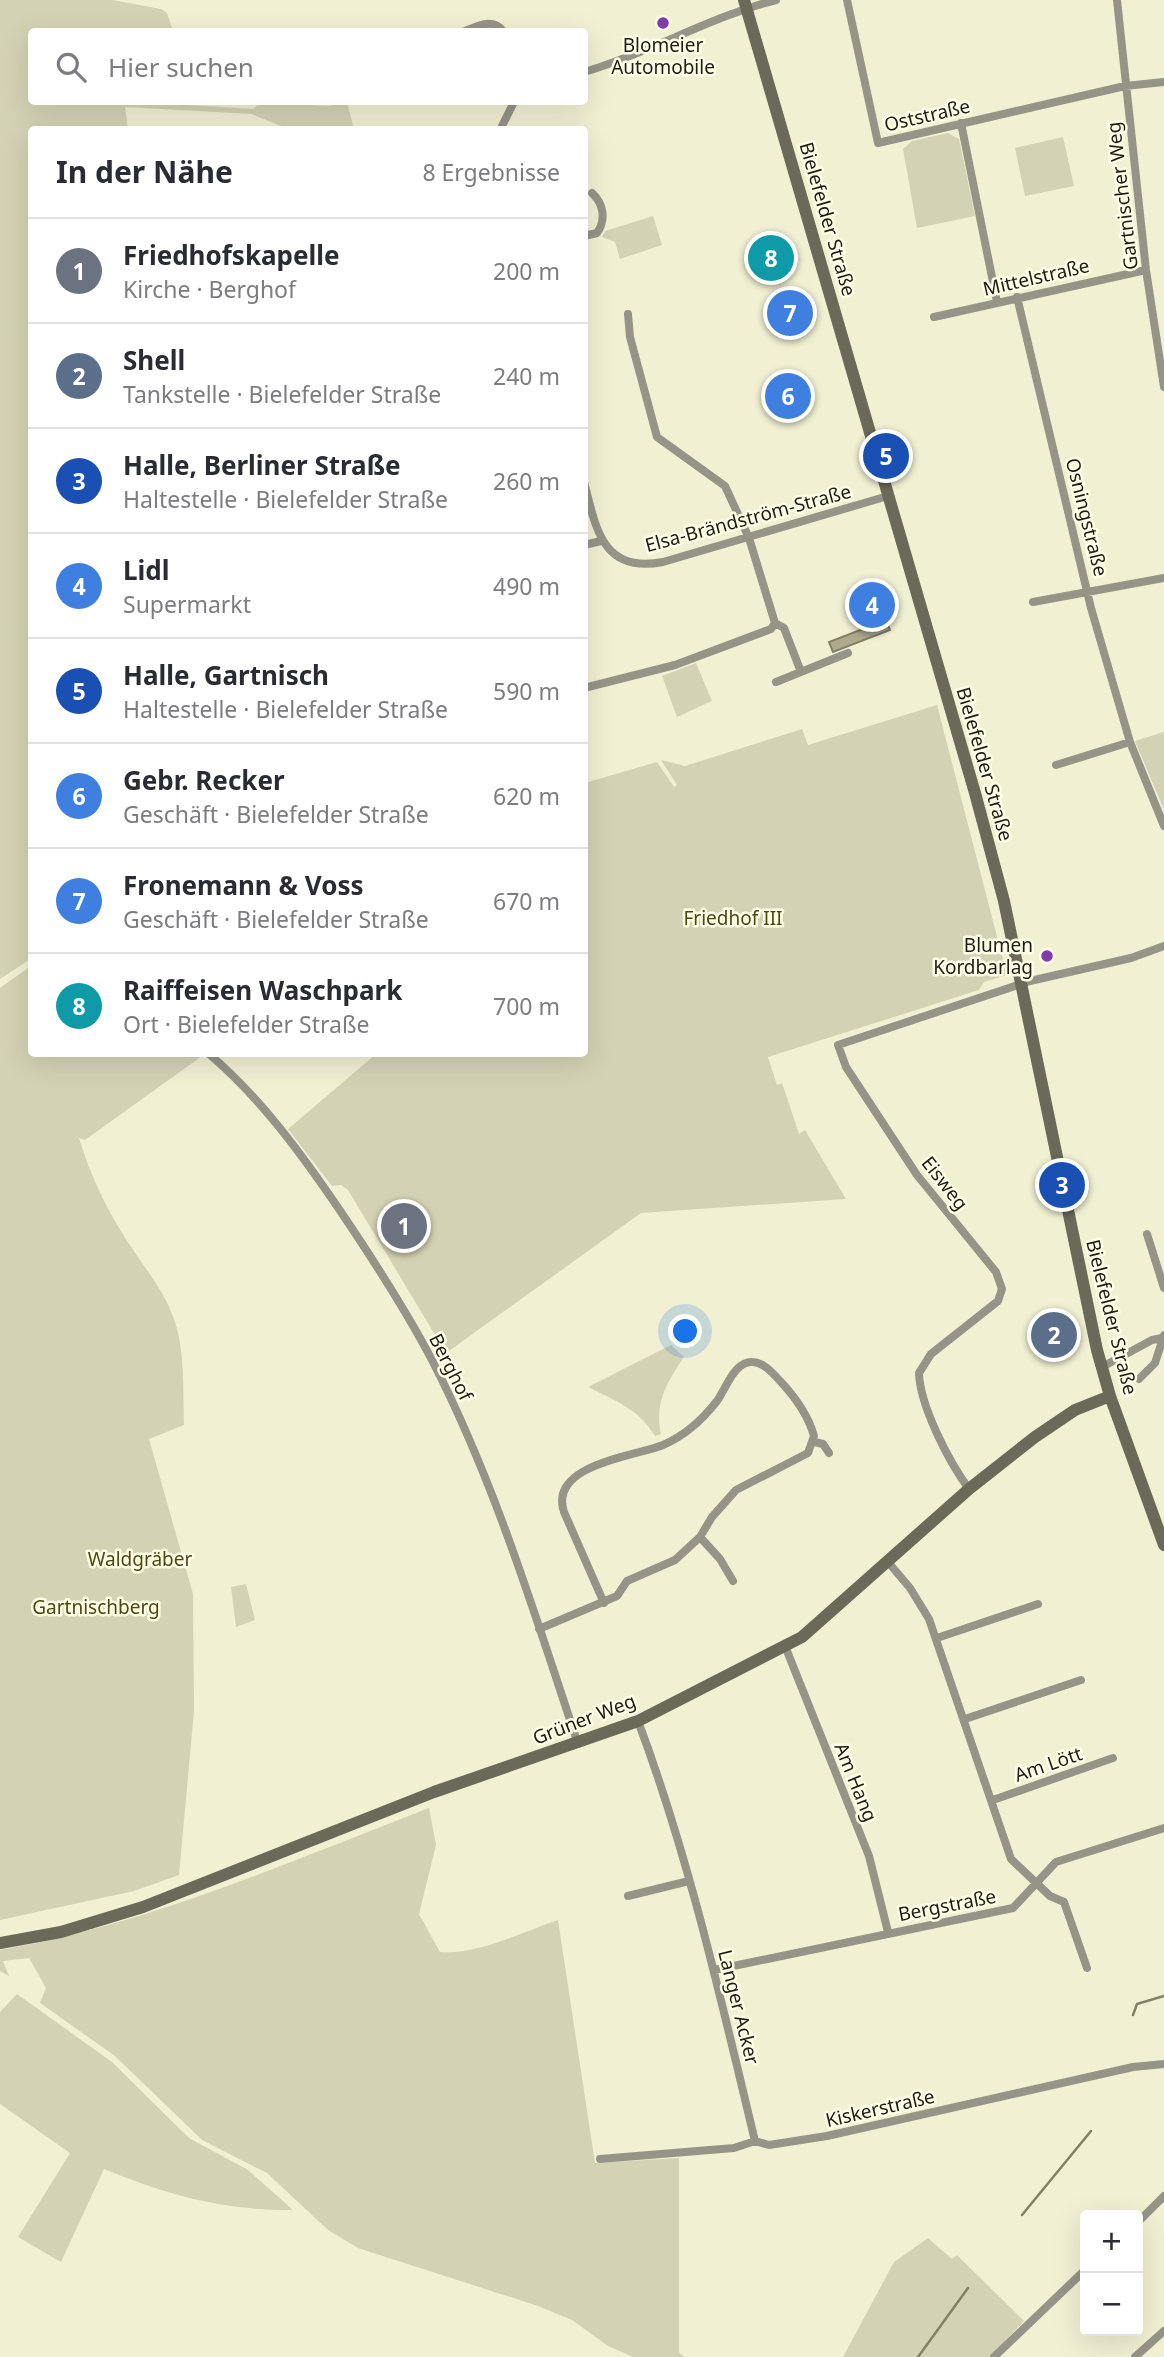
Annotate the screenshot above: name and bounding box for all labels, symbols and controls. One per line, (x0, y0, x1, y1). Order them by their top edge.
marker: Blomeier Automobile (655, 15, 671, 31)
search box (28, 28, 588, 105)
place label: Blomeier Automobile (611, 32, 715, 80)
icon: search (52, 48, 90, 86)
text: Hier suchen (108, 49, 254, 85)
street label: Oststraße (881, 92, 973, 138)
street label: Gartnischer Weg (1100, 120, 1144, 272)
street label: Bielefelder Straße (794, 139, 862, 299)
text: In der Nähe (56, 151, 233, 192)
text: 8 Ergebnisse (422, 156, 560, 188)
pin: 8 (748, 232, 794, 284)
text: Friedhofskapelle (123, 237, 340, 273)
street label: Mittelstraße (980, 252, 1092, 302)
text: 1 (72, 255, 86, 287)
text: 200 m (493, 255, 560, 287)
text: Kirche · Berghof (123, 273, 296, 305)
pin: 7 (767, 287, 813, 339)
text: Shell (123, 342, 185, 378)
text: 2 (72, 360, 86, 392)
text: 240 m (493, 360, 560, 392)
pin: 6 (765, 370, 811, 422)
text: Tankstelle · Bielefelder Straße (123, 378, 441, 410)
pin: 5 (863, 430, 909, 482)
text: Halle, Berliner Straße (123, 447, 401, 483)
street label: Osningstraße (1060, 455, 1114, 579)
text: 3 (72, 465, 86, 497)
text: 260 m (493, 465, 560, 497)
street label: Elsa-Brändström-Straße (642, 478, 854, 558)
text: Haltestelle · Bielefelder Straße (123, 483, 448, 515)
text: Lidl (123, 552, 170, 588)
text: 4 (72, 570, 86, 602)
text: 490 m (493, 570, 560, 602)
pin: 4 (849, 579, 895, 631)
text: Supermarkt (123, 588, 251, 620)
text: Halle, Gartnisch (123, 657, 329, 693)
text: 5 (72, 675, 86, 707)
text: 590 m (493, 675, 560, 707)
street label: Bielefelder Straße (951, 684, 1019, 844)
text: Haltestelle · Bielefelder Straße (123, 693, 448, 725)
text: Gebr. Recker (123, 762, 285, 798)
text: 6 (72, 780, 86, 812)
text: 620 m (493, 780, 560, 812)
text: Geschäft · Bielefelder Straße (123, 798, 429, 830)
text: Fronemann & Voss (123, 867, 364, 903)
text: 7 (72, 885, 86, 917)
text: 670 m (493, 885, 560, 917)
text: Geschäft · Bielefelder Straße (123, 903, 429, 935)
park label: Friedhof III (683, 905, 783, 931)
place label: Blumen Kordbarlag (933, 932, 1033, 980)
marker: Blumen Kordbarlag (1039, 948, 1055, 964)
text: Raiffeisen Waschpark (123, 972, 402, 1008)
text: 8 (72, 990, 86, 1022)
text: 700 m (493, 990, 560, 1022)
text: Ort · Bielefelder Straße (123, 1008, 369, 1040)
street label: Eisweg (916, 1151, 974, 1215)
pin: 3 (1039, 1159, 1085, 1211)
pin: 1 (381, 1200, 427, 1252)
street label: Bielefelder Straße (1080, 1237, 1144, 1397)
pin: 2 (1031, 1309, 1077, 1361)
your location (668, 1314, 702, 1348)
street label: Berghof (423, 1329, 480, 1406)
park label: Waldgräber (88, 1546, 192, 1572)
park label: Gartnischberg (32, 1594, 160, 1620)
street label: Grüner Weg (529, 1687, 639, 1751)
street label: Am Hang (828, 1739, 884, 1825)
street label: Am Lött (1011, 1740, 1085, 1788)
street label: Bergstraße (896, 1883, 998, 1927)
street label: Langer Acker (712, 1947, 766, 2067)
street label: Kiskerstraße (823, 2083, 937, 2133)
map controls (1080, 2210, 1143, 2336)
button: + (1080, 2210, 1143, 2273)
button: − (1080, 2273, 1143, 2336)

